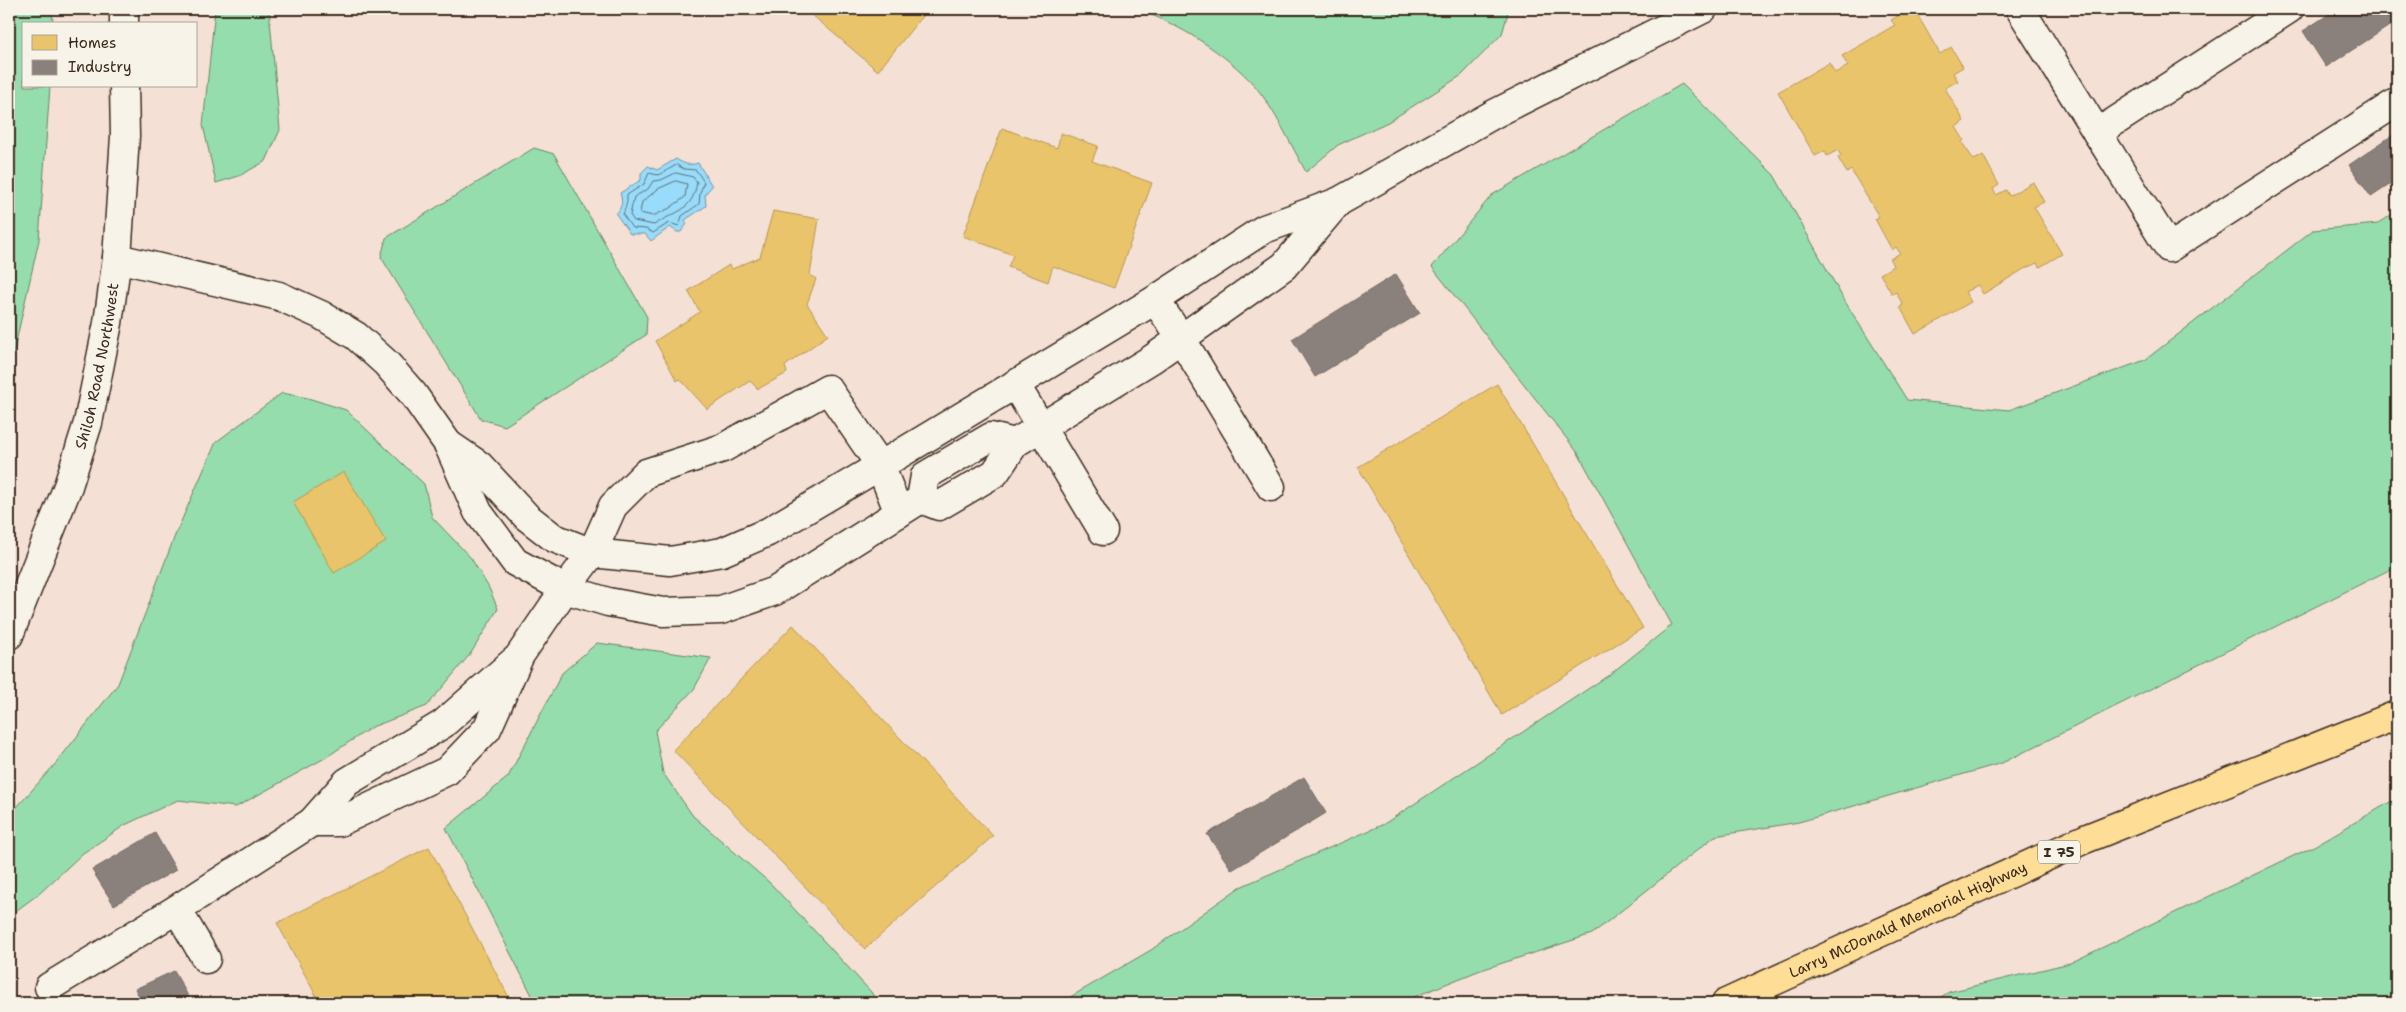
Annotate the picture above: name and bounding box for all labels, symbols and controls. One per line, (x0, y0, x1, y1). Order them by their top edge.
legend (22, 22, 198, 88)
text: Homes (68, 33, 116, 53)
text: Industry (68, 57, 132, 77)
street label: Shiloh Road Northwest (70, 282, 123, 452)
road number: I 75 (2038, 840, 2080, 864)
street label: Larry McDonald Memorial Highway (1786, 857, 2030, 983)

